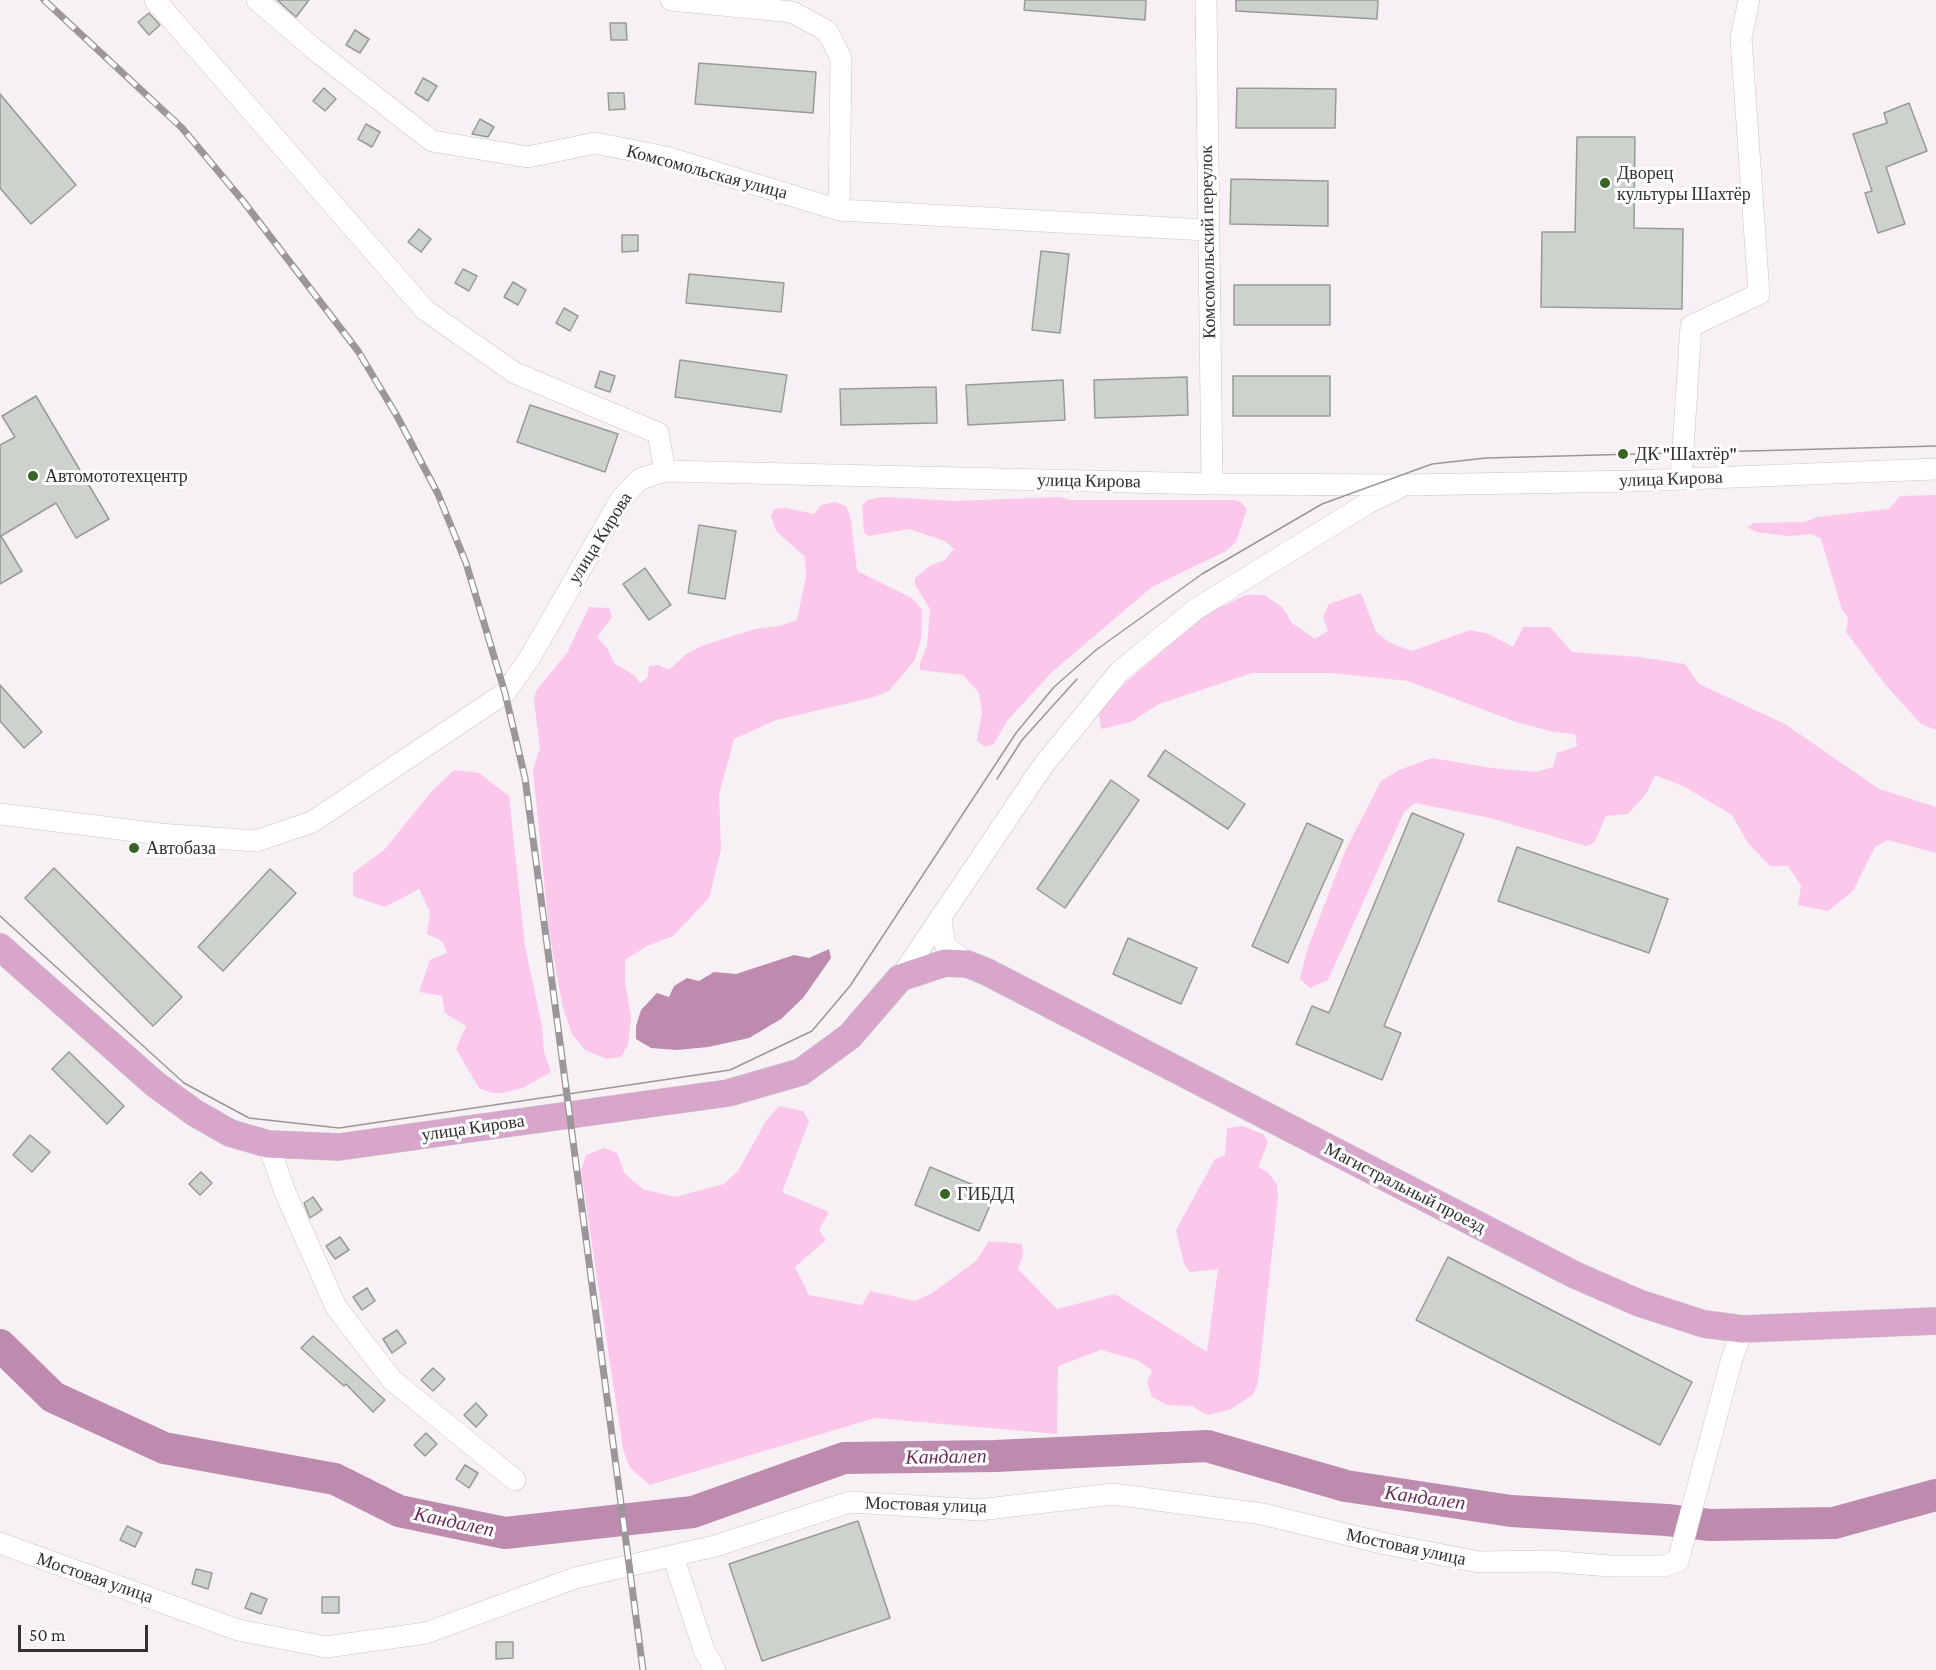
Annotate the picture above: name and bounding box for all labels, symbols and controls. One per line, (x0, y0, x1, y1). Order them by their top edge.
street label: Комсомольская улица (624, 140, 790, 204)
street label: Комсомольский переулок (1196, 145, 1220, 339)
place label: Дворец культуры Шахтёр (1617, 162, 1751, 204)
marker: Дворец культуры Шахтёр (1598, 176, 1612, 190)
place label: ДК "Шахтёр" (1635, 443, 1737, 465)
marker: ДК "Шахтёр" (1616, 447, 1630, 461)
place label: Автомототехцентр (45, 465, 188, 487)
street label: улица Кирова (1619, 466, 1723, 492)
marker: Автомототехцентр (26, 469, 40, 483)
street label: улица Кирова (1037, 469, 1141, 493)
street label: улица Кирова (563, 488, 637, 588)
place label: Автобаза (146, 837, 216, 859)
marker: Автобаза (127, 841, 141, 855)
street label: улица Кирова (420, 1110, 526, 1146)
street label: Магистральный проезд (1321, 1138, 1489, 1238)
place label: ГИБДД (957, 1183, 1015, 1205)
marker: ГИБДД (938, 1187, 952, 1201)
water label: Кандалеп (905, 1444, 987, 1470)
water label: Кандалеп (1383, 1480, 1467, 1516)
street label: Мостовая улица (865, 1492, 987, 1518)
water label: Кандалеп (412, 1502, 496, 1542)
street label: Мостовая улица (1344, 1524, 1468, 1570)
street label: Мостовая улица (34, 1548, 156, 1608)
scale bar (21, 1613, 152, 1651)
text: 50 m (29, 1625, 66, 1645)

